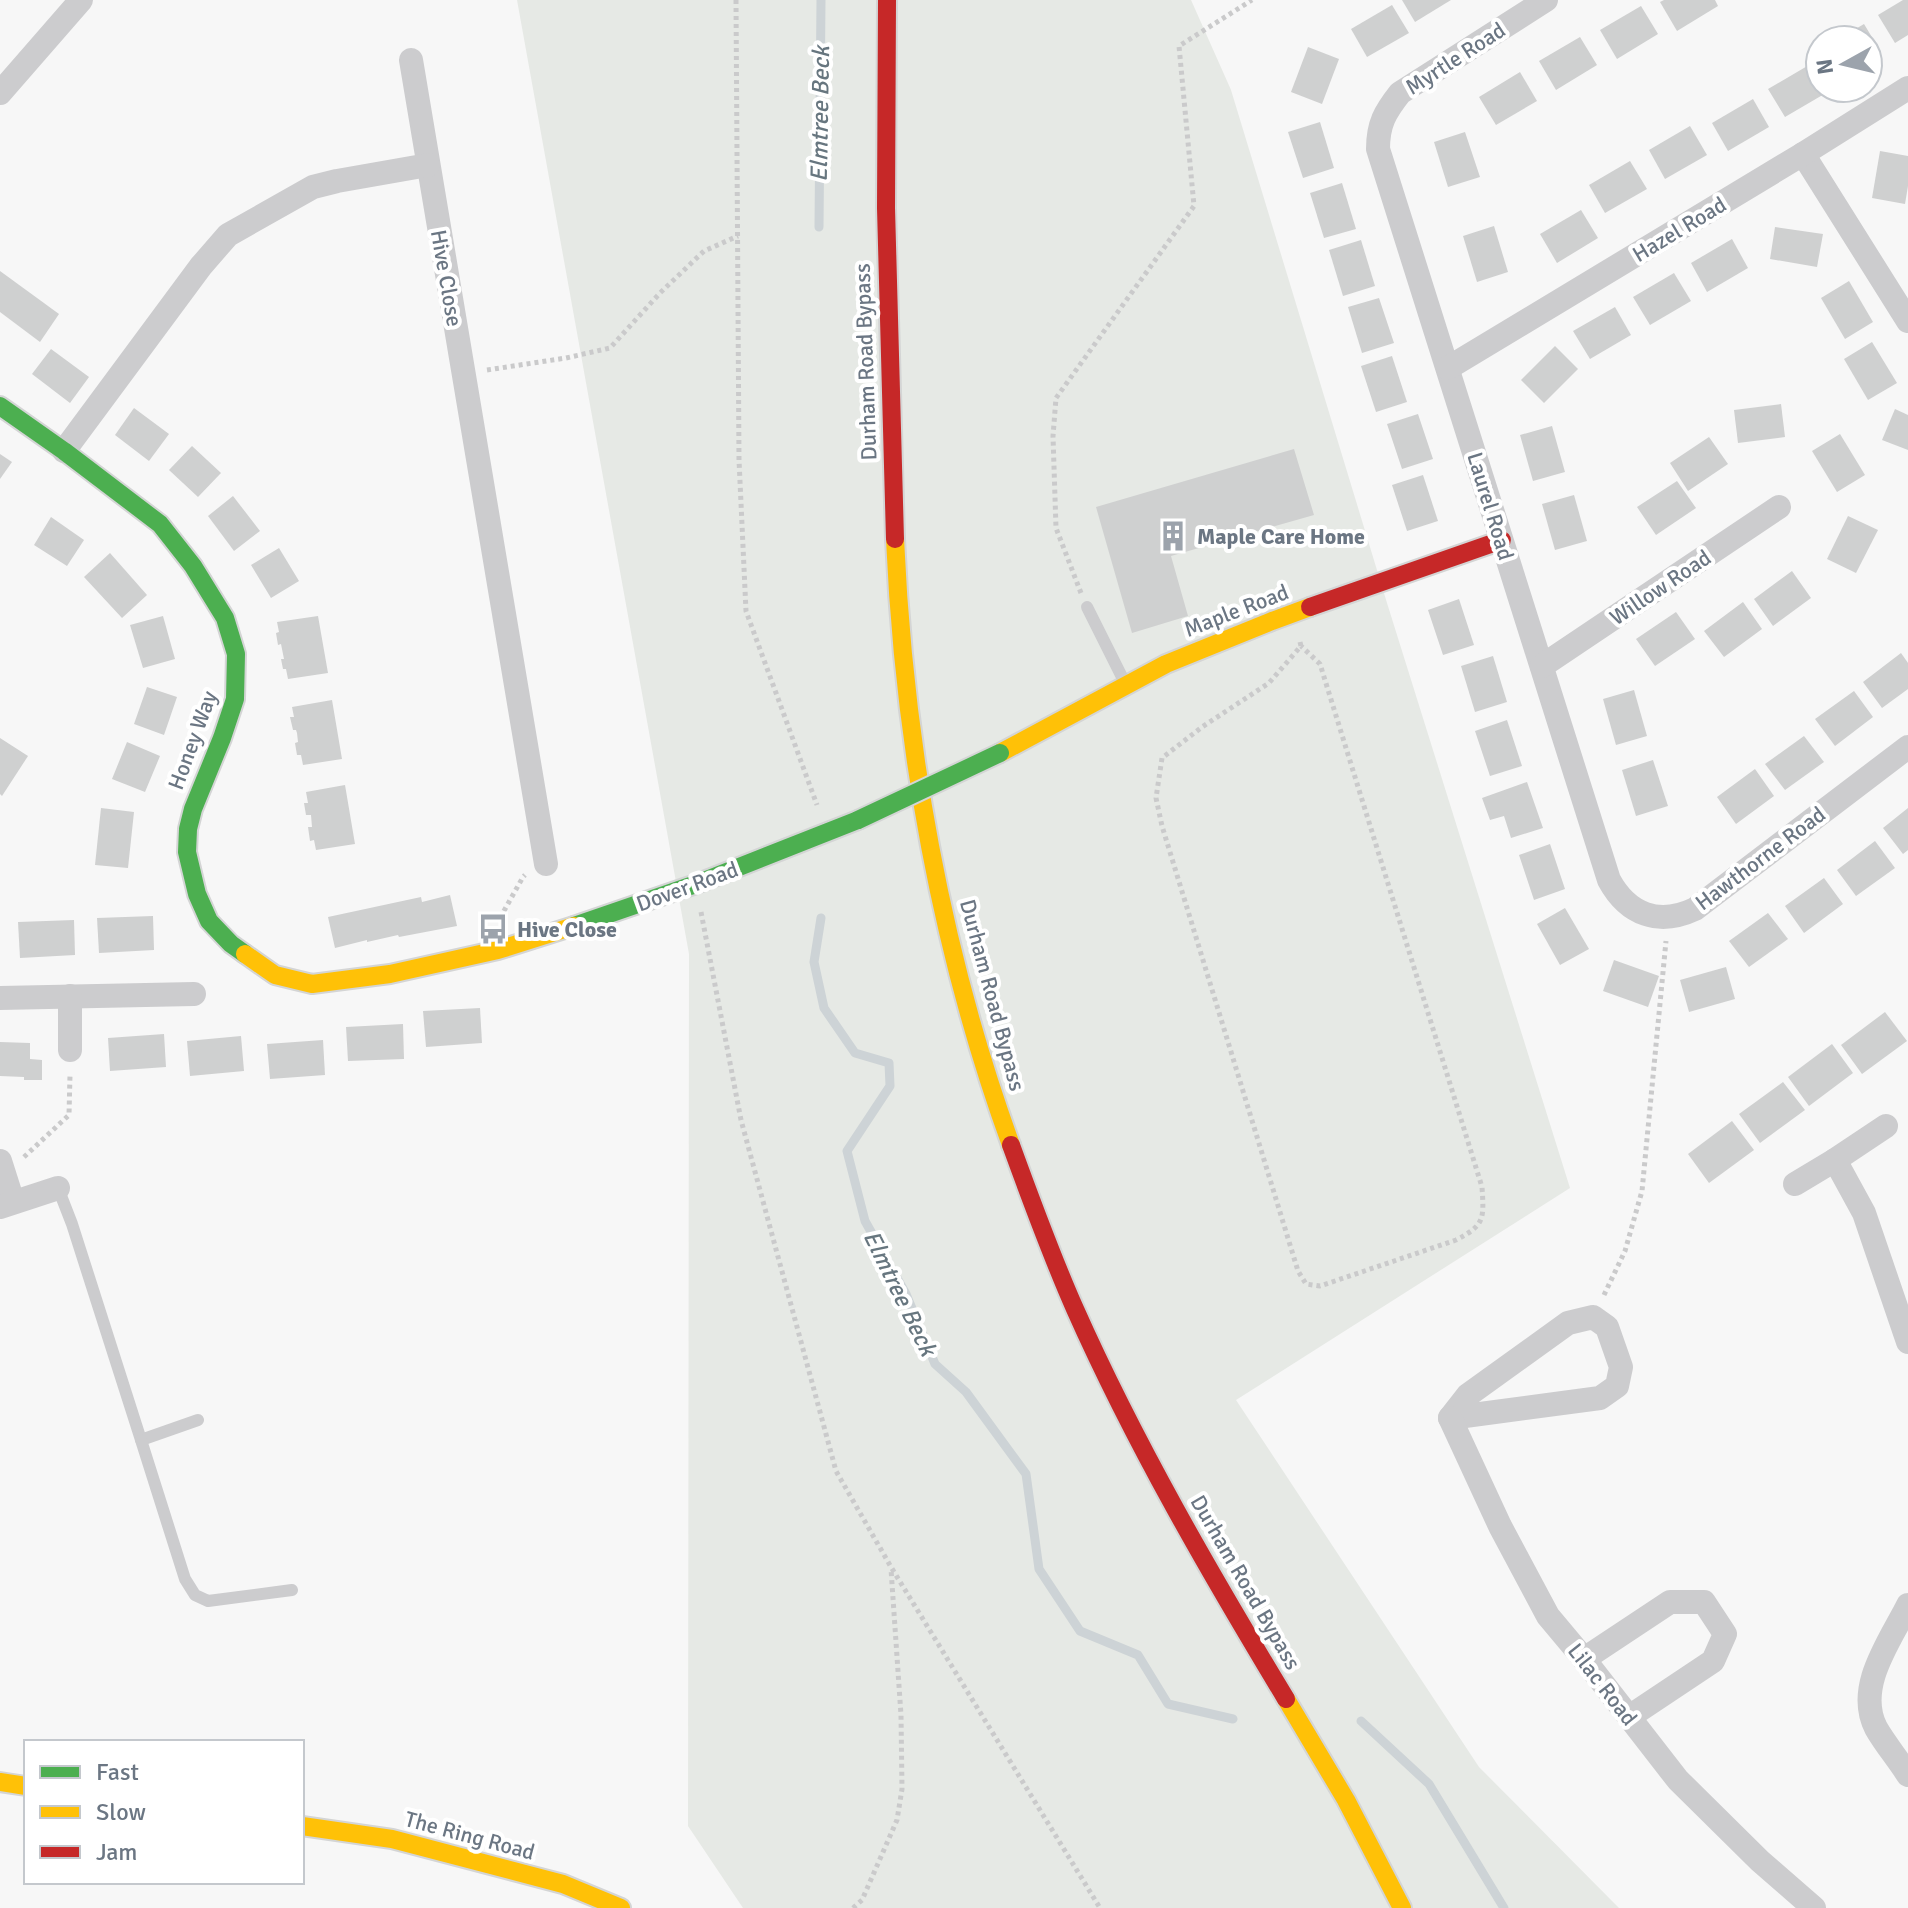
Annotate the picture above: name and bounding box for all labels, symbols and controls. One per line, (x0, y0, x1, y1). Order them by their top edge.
street label: Myrtle Road (1400, 16, 1510, 101)
north arrow (1804, 24, 1884, 104)
water label: Elmtree Beck (804, 44, 836, 182)
text: N (1810, 57, 1839, 76)
street label: Hazel Road (1627, 191, 1731, 268)
street label: Hive Close (425, 228, 468, 329)
street label: Durham Road Bypass (849, 263, 882, 461)
street label: Laurel Road (1461, 449, 1520, 563)
building icon: Maple Care Home (1156, 519, 1190, 553)
place label: Maple Care Home (1197, 523, 1365, 550)
street label: Willow Road (1605, 544, 1716, 631)
street label: Maple Road (1180, 578, 1292, 643)
street label: Honey Way (162, 686, 223, 793)
street label: Hawthorne Road (1690, 801, 1831, 916)
street label: Dover Road (633, 856, 742, 917)
street label: Durham Road Bypass (954, 896, 1031, 1094)
bus stop icon: Hive Close (476, 912, 510, 946)
place label: Hive Close (517, 916, 617, 943)
water label: Elmtree Beck (857, 1225, 944, 1362)
street label: Durham Road Bypass (1185, 1490, 1307, 1674)
street label: Lilac Road (1562, 1638, 1643, 1731)
legend (24, 1740, 304, 1884)
text: Fast (96, 1757, 139, 1787)
text: Slow (96, 1797, 146, 1827)
street label: The Ring Road (402, 1805, 538, 1866)
text: Jam (96, 1837, 137, 1867)

